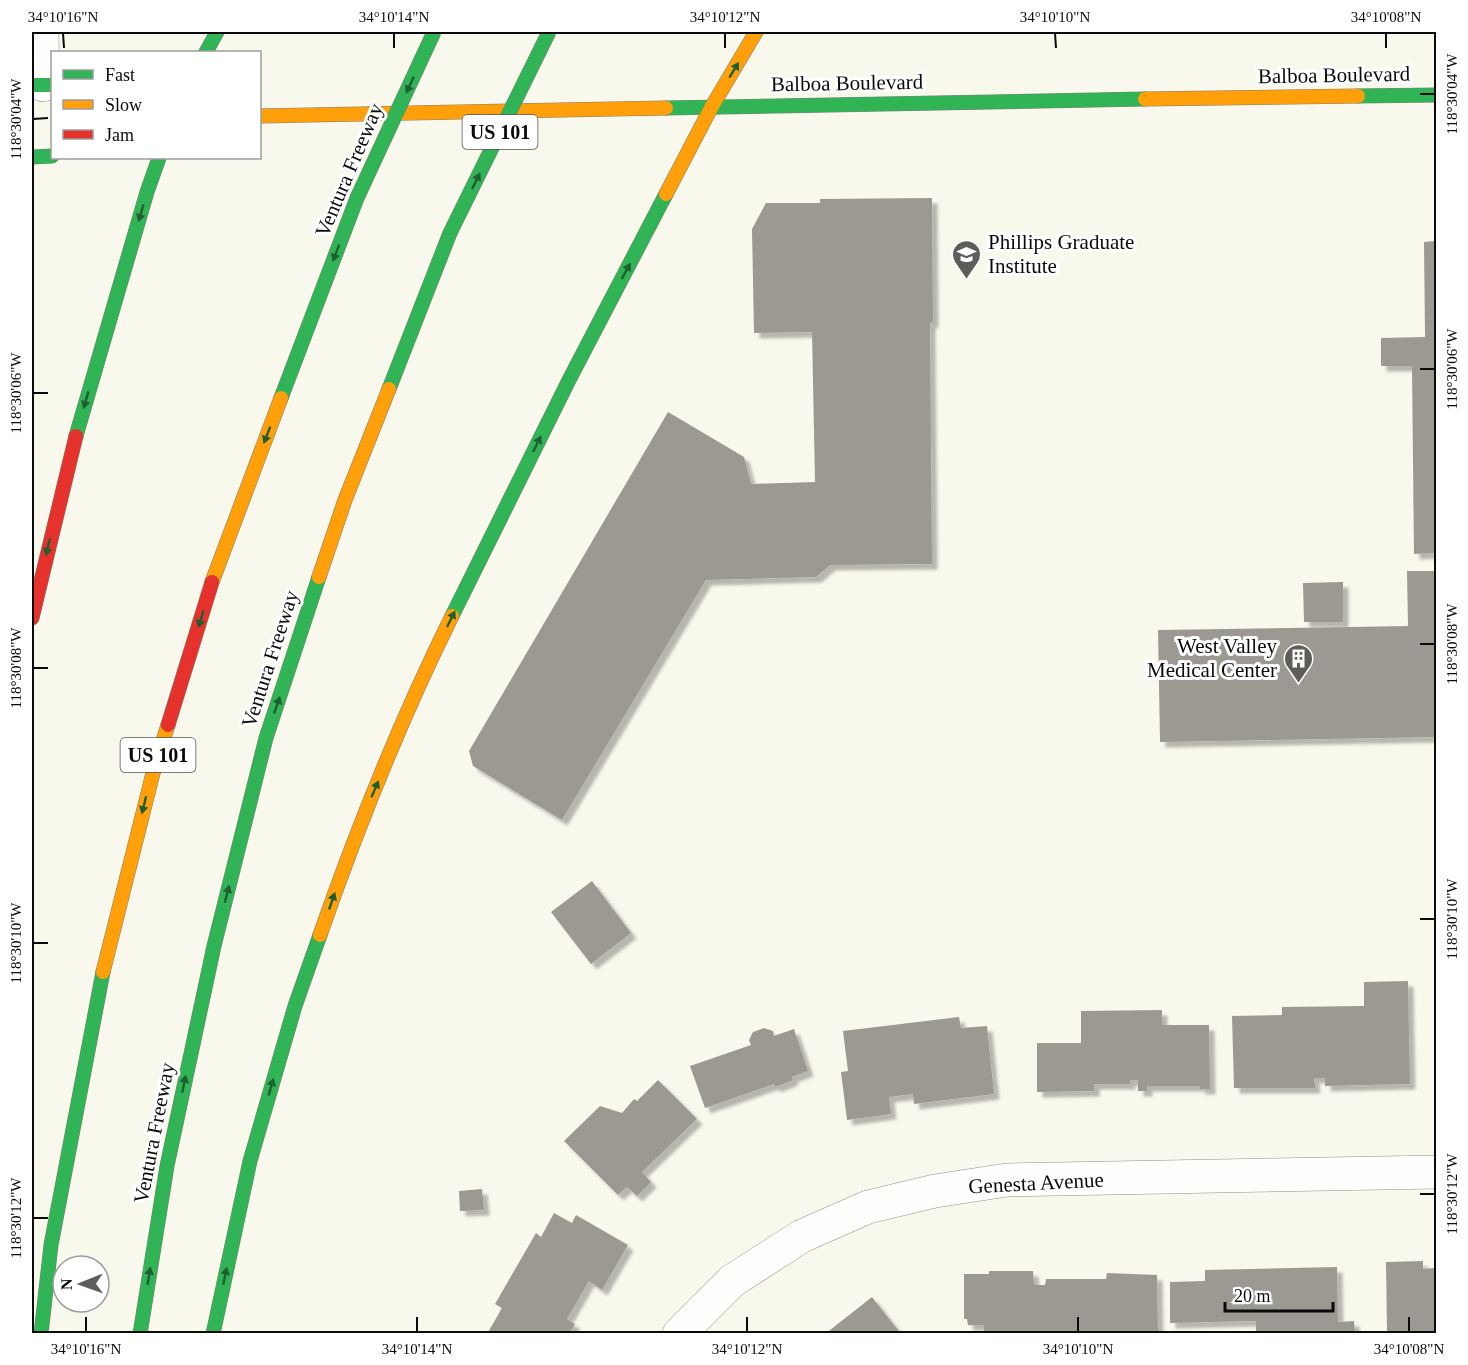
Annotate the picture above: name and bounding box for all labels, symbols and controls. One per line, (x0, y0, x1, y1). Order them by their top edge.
text: 34°10'16"N (28, 9, 98, 25)
text: 34°10'14"N (359, 9, 429, 25)
text: 34°10'12"N (690, 9, 760, 25)
text: 34°10'10"N (1020, 9, 1090, 25)
text: 34°10'08"N (1351, 9, 1421, 25)
legend (51, 51, 261, 159)
text: 118°30'04"W (1444, 53, 1460, 134)
one-way arrow (728, 62, 739, 78)
street label: Balboa Boulevard (1258, 62, 1411, 88)
text: Fast (105, 65, 135, 85)
street label: Balboa Boulevard (771, 70, 924, 96)
one-way arrow (405, 76, 414, 93)
text: 118°30'04"W (8, 78, 24, 159)
text: Slow (105, 95, 142, 115)
street label: Ventura Freeway (310, 99, 388, 240)
road number: US 101 (462, 115, 538, 149)
text: Jam (105, 125, 134, 145)
one-way arrow (471, 172, 481, 189)
one-way arrow (136, 204, 145, 222)
place label: Phillips Graduate Institute (988, 230, 1134, 278)
school or university icon: Phillips Graduate Institute (951, 238, 983, 280)
one-way arrow (331, 244, 340, 262)
one-way arrow (621, 262, 631, 279)
text: 118°30'06"W (1444, 328, 1460, 409)
text: 118°30'06"W (8, 352, 24, 433)
one-way arrow (81, 391, 91, 409)
one-way arrow (261, 427, 271, 445)
one-way arrow (532, 435, 542, 452)
one-way arrow (43, 538, 53, 557)
street label: Ventura Freeway (237, 587, 304, 731)
text: 118°30'08"W (1444, 603, 1460, 684)
one-way arrow (195, 610, 205, 628)
one-way arrow (446, 610, 455, 627)
text: 118°30'08"W (8, 627, 24, 708)
place label: West Valley Medical Center (1147, 634, 1277, 682)
building icon: West Valley Medical Center (1282, 642, 1314, 684)
one-way arrow (272, 696, 282, 714)
road number: US 101 (120, 738, 195, 772)
one-way arrow (370, 780, 380, 798)
one-way arrow (139, 796, 149, 815)
text: 118°30'10"W (1444, 878, 1460, 959)
one-way arrow (222, 885, 232, 903)
one-way arrow (327, 892, 337, 910)
text: 118°30'10"W (8, 902, 24, 983)
street label: Ventura Freeway (129, 1060, 180, 1205)
one-way arrow (180, 1074, 189, 1093)
one-way arrow (267, 1078, 276, 1096)
text: 118°30'12"W (1444, 1153, 1460, 1234)
street label: Genesta Avenue (968, 1167, 1104, 1199)
text: 118°30'12"W (8, 1177, 24, 1258)
north arrow (51, 1254, 111, 1314)
one-way arrow (145, 1266, 154, 1285)
one-way arrow (221, 1267, 231, 1286)
scale bar (1225, 1275, 1333, 1313)
text: N (58, 1278, 75, 1290)
text: 20 m (1234, 1286, 1271, 1306)
text: 34°10'16"N (51, 1341, 121, 1357)
text: 34°10'14"N (382, 1341, 452, 1357)
text: 34°10'12"N (712, 1341, 782, 1357)
text: 34°10'10"N (1043, 1341, 1113, 1357)
text: 34°10'08"N (1374, 1341, 1444, 1357)

